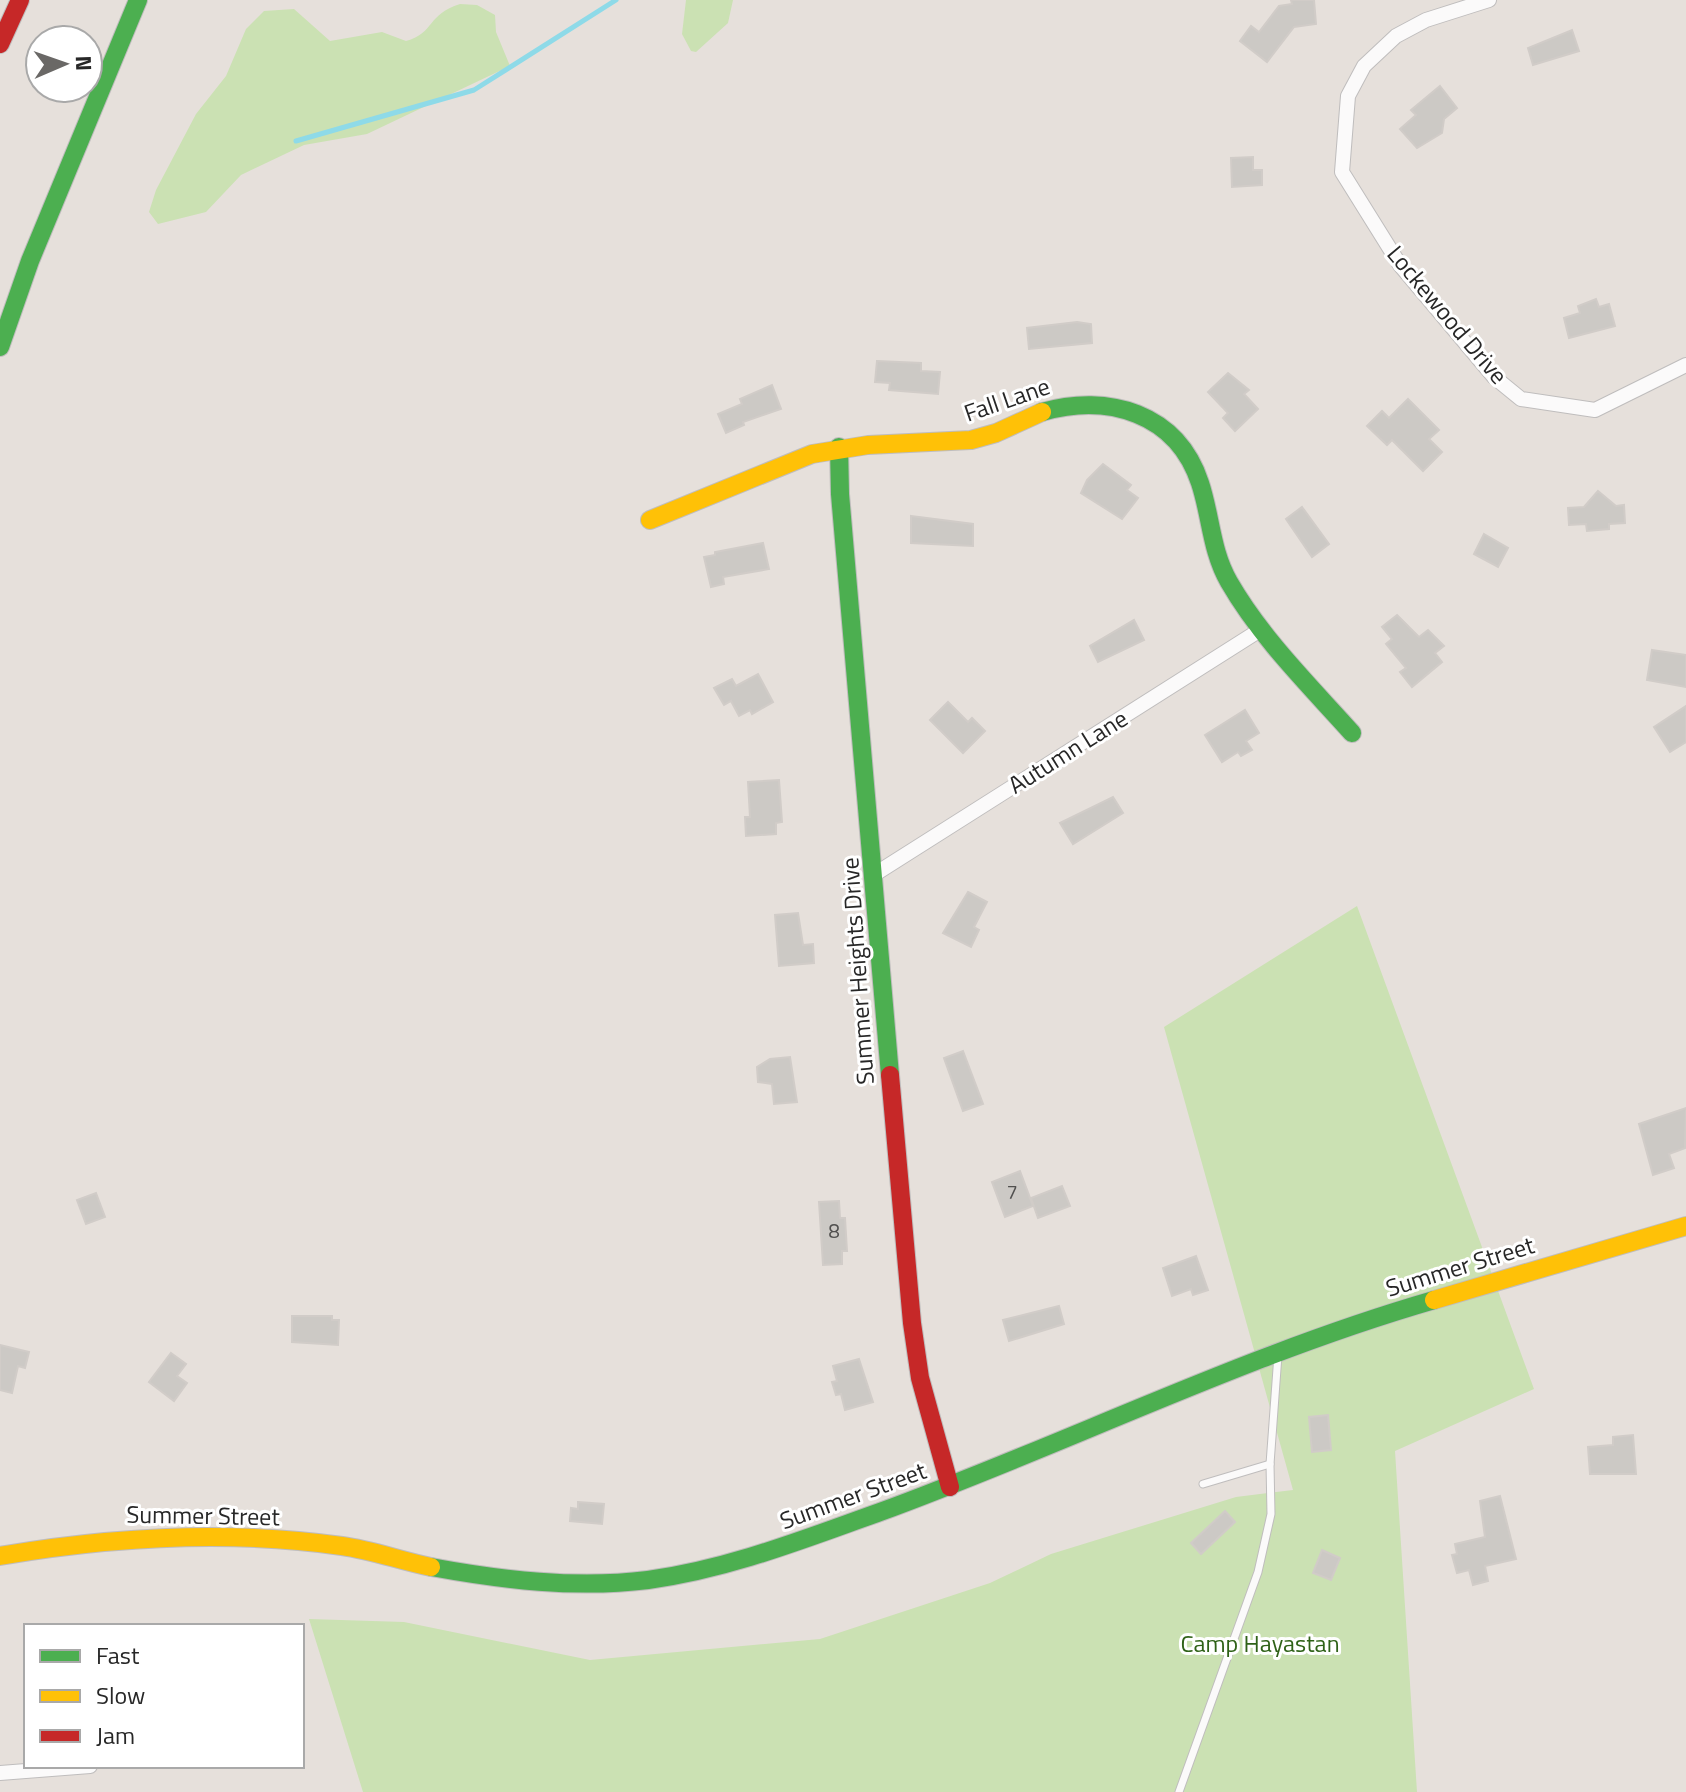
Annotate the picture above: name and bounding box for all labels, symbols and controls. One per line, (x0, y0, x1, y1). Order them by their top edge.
north arrow (24, 24, 104, 104)
text: N (67, 55, 101, 72)
street label: Lockewood Drive (1379, 237, 1517, 392)
street label: Fall Lane (959, 368, 1054, 431)
street label: Autumn Lane (1001, 700, 1134, 802)
street label: Summer Heights Drive (831, 856, 883, 1086)
house number: 7 (1006, 1176, 1018, 1207)
house number: 8 (828, 1215, 840, 1246)
street label: Summer Street (1381, 1226, 1539, 1306)
street label: Summer Street (774, 1452, 931, 1538)
street label: Summer Street (126, 1496, 281, 1534)
legend (24, 1624, 304, 1768)
park label: Camp Hayastan (1180, 1625, 1340, 1661)
text: Fast (96, 1637, 140, 1673)
text: Slow (96, 1677, 145, 1713)
text: Jam (96, 1717, 135, 1753)

